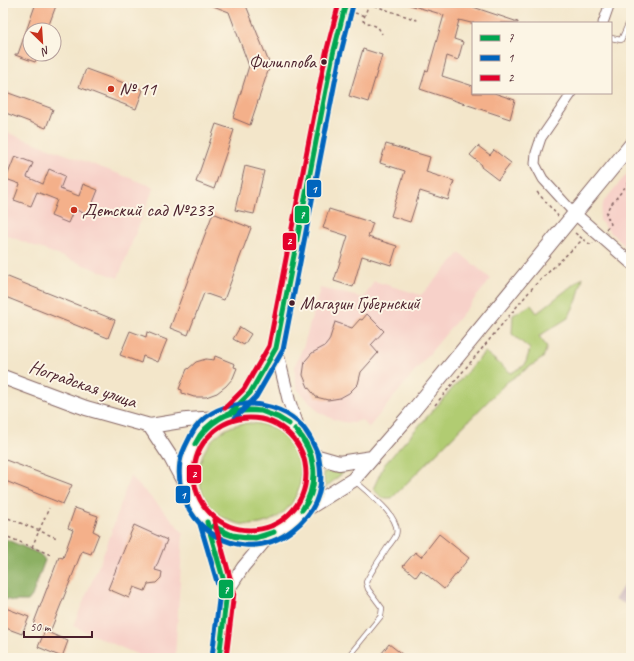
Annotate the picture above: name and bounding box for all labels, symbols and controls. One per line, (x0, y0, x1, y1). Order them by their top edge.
north arrow (22, 22, 62, 62)
legend (472, 22, 612, 94)
text: 7 (508, 30, 514, 46)
text: N (38, 43, 52, 60)
text: 1 (508, 50, 514, 66)
place label: Филиппова (249, 51, 317, 73)
marker: Филиппова (319, 57, 329, 67)
text: 2 (508, 70, 515, 86)
place label: № 11 (119, 77, 158, 101)
marker: № 11 (106, 84, 116, 94)
line badge: 1 (306, 179, 322, 198)
text: 1 (312, 182, 318, 196)
place label: Детский сад №233 (82, 198, 215, 222)
marker: Детский сад №233 (69, 205, 79, 215)
line badge: 7 (294, 205, 310, 224)
text: 7 (300, 207, 306, 221)
line badge: 2 (282, 232, 297, 251)
text: 2 (287, 234, 293, 248)
place label: Магазин Губернский (300, 292, 421, 315)
marker: Магазин Губернский (287, 298, 297, 308)
street label: Ноградская улица (26, 354, 142, 414)
line badge: 2 (186, 464, 202, 484)
text: 2 (192, 467, 198, 481)
line badge: 1 (175, 485, 191, 504)
text: 1 (181, 488, 187, 502)
line badge: 7 (218, 579, 234, 599)
text: 7 (224, 582, 230, 596)
scale bar (24, 613, 92, 639)
text: 50 m (30, 619, 52, 635)

